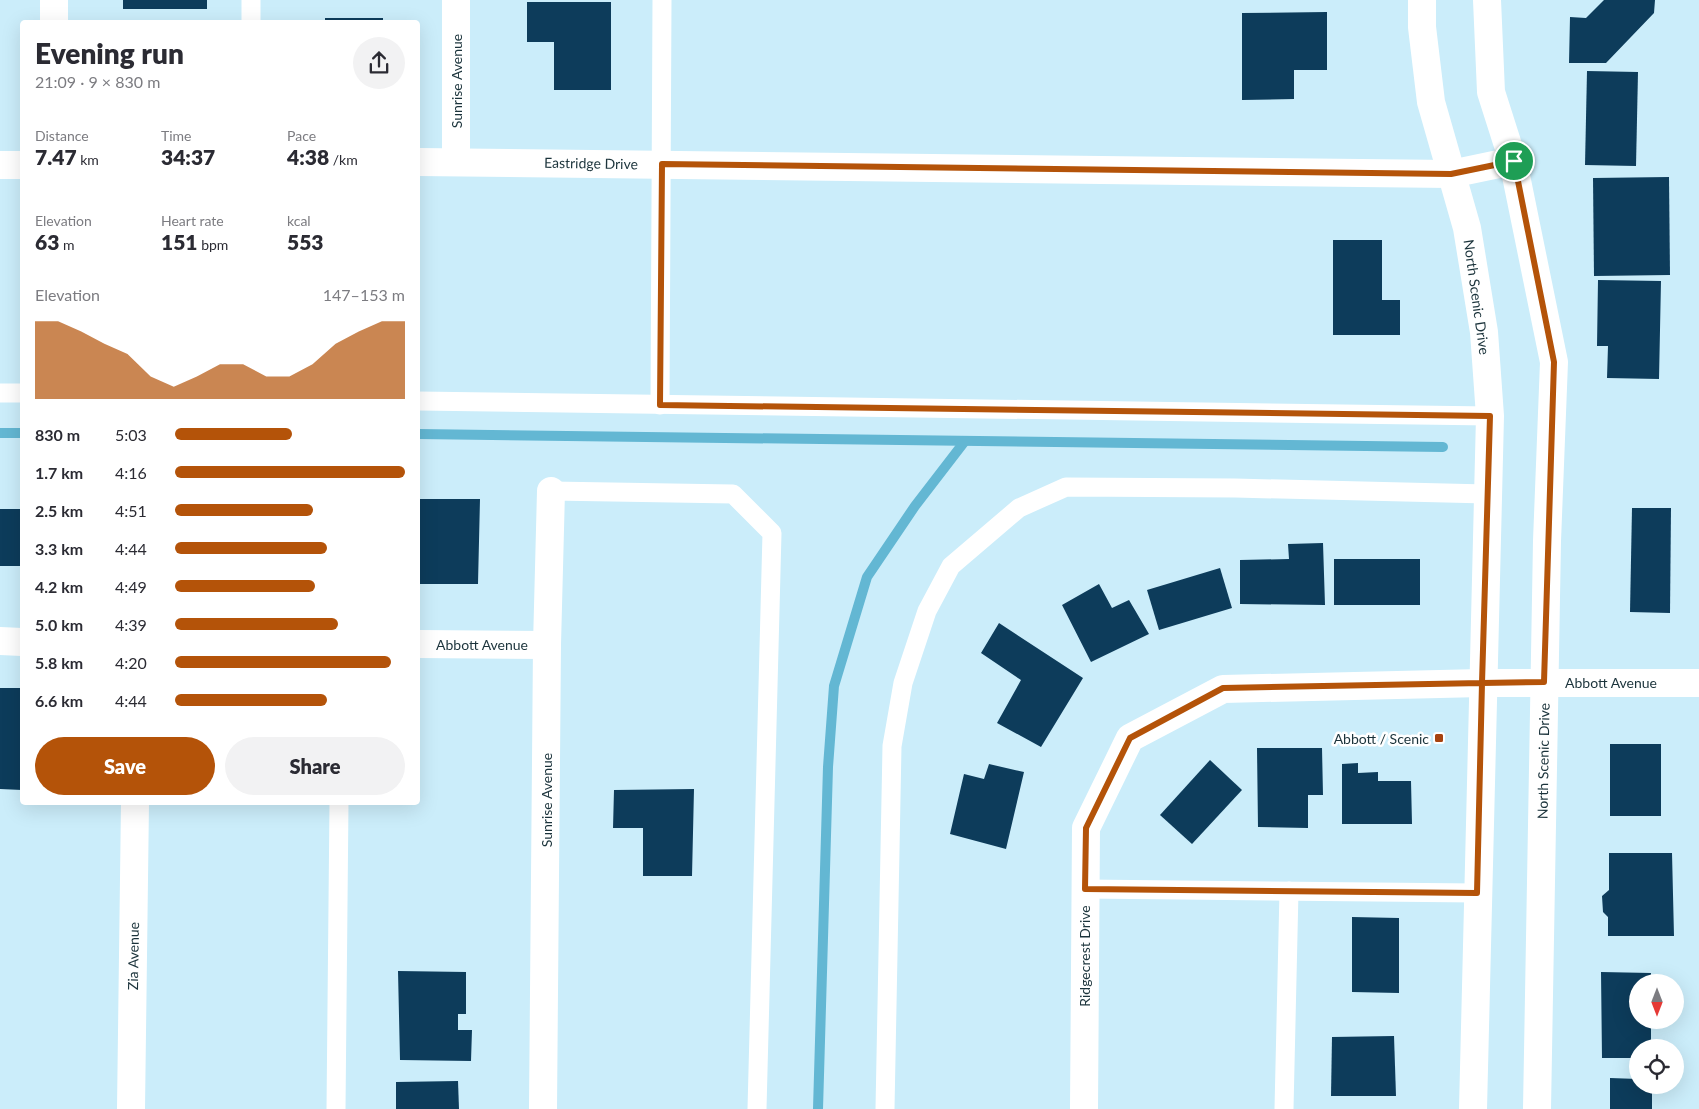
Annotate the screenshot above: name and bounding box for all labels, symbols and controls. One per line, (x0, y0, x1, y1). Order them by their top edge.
street label: Sunrise Avenue (448, 34, 465, 128)
text: Evening run (35, 36, 184, 70)
button: share (353, 37, 405, 89)
text: 21:09 · 9 × 830 m (35, 72, 160, 91)
text: Distance (35, 127, 89, 144)
text: Time (161, 127, 192, 144)
text: Pace (287, 127, 316, 144)
pin (1493, 140, 1535, 182)
text: 7.47 (35, 144, 77, 169)
text: 34:37 (161, 144, 215, 169)
text: 4:38 (287, 144, 329, 169)
icon: arrive (1500, 147, 1528, 175)
text: km (77, 151, 99, 168)
text: /km (329, 151, 358, 168)
street label: Eastridge Drive (544, 154, 638, 172)
text: Elevation (35, 212, 92, 229)
text: Heart rate (161, 212, 224, 229)
text: kcal (287, 212, 311, 229)
text: 63 (35, 229, 59, 254)
text: 151 (161, 229, 198, 254)
text: 553 (287, 229, 324, 254)
text: m (59, 236, 74, 253)
text: bpm (198, 236, 228, 253)
street label: North Scenic Drive (1460, 238, 1494, 356)
text: Elevation (35, 285, 100, 304)
text: 147–153 m (323, 285, 405, 304)
text: 830 m (35, 425, 80, 444)
text: 5:03 (115, 425, 147, 444)
text: 1.7 km (35, 463, 83, 482)
text: 4:16 (115, 463, 147, 482)
text: 2.5 km (35, 501, 83, 520)
text: 4:51 (115, 501, 147, 520)
text: 3.3 km (35, 539, 83, 558)
text: 4:44 (115, 539, 147, 558)
text: 4.2 km (35, 577, 83, 596)
text: 4:49 (115, 577, 147, 596)
text: 5.0 km (35, 615, 83, 634)
text: 4:39 (115, 615, 147, 634)
street label: Abbott Avenue (436, 636, 528, 653)
text: 5.8 km (35, 653, 83, 672)
text: 4:20 (115, 653, 147, 672)
street label: Abbott Avenue (1565, 674, 1657, 691)
text: 6.6 km (35, 691, 83, 710)
text: 4:44 (115, 691, 147, 710)
street label: North Scenic Drive (1533, 703, 1553, 819)
place label: Abbott / Scenic (1334, 730, 1429, 747)
marker: Abbott / Scenic (1433, 732, 1445, 744)
button: Save (35, 737, 215, 795)
button: Share (225, 737, 405, 795)
street label: Sunrise Avenue (538, 753, 555, 847)
street label: Ridgecrest Drive (1076, 905, 1093, 1007)
street label: Zia Avenue (124, 922, 142, 990)
north arrow (1629, 974, 1684, 1029)
map controls (1629, 974, 1684, 1094)
button: locate (1629, 1039, 1684, 1094)

